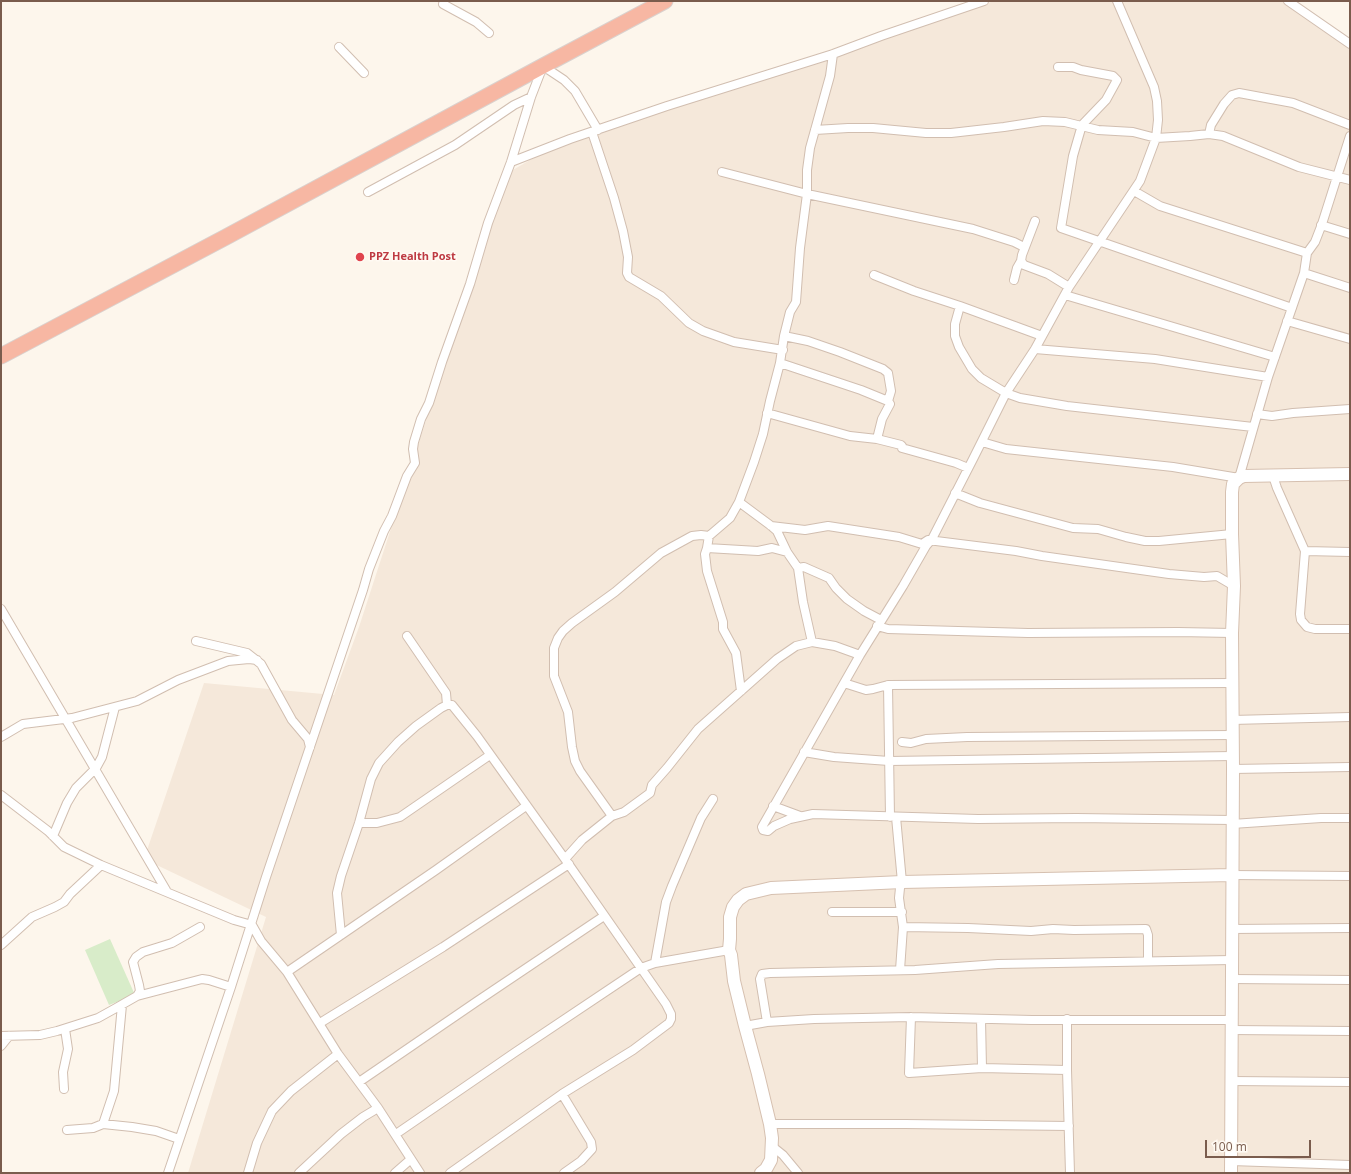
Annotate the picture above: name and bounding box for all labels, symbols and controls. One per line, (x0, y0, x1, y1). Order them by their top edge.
place label: PPZ Health Post (369, 250, 456, 264)
marker: PPZ Health Post (354, 251, 366, 263)
scale bar (1207, 1132, 1313, 1158)
text: 100 m (1212, 1138, 1247, 1155)

